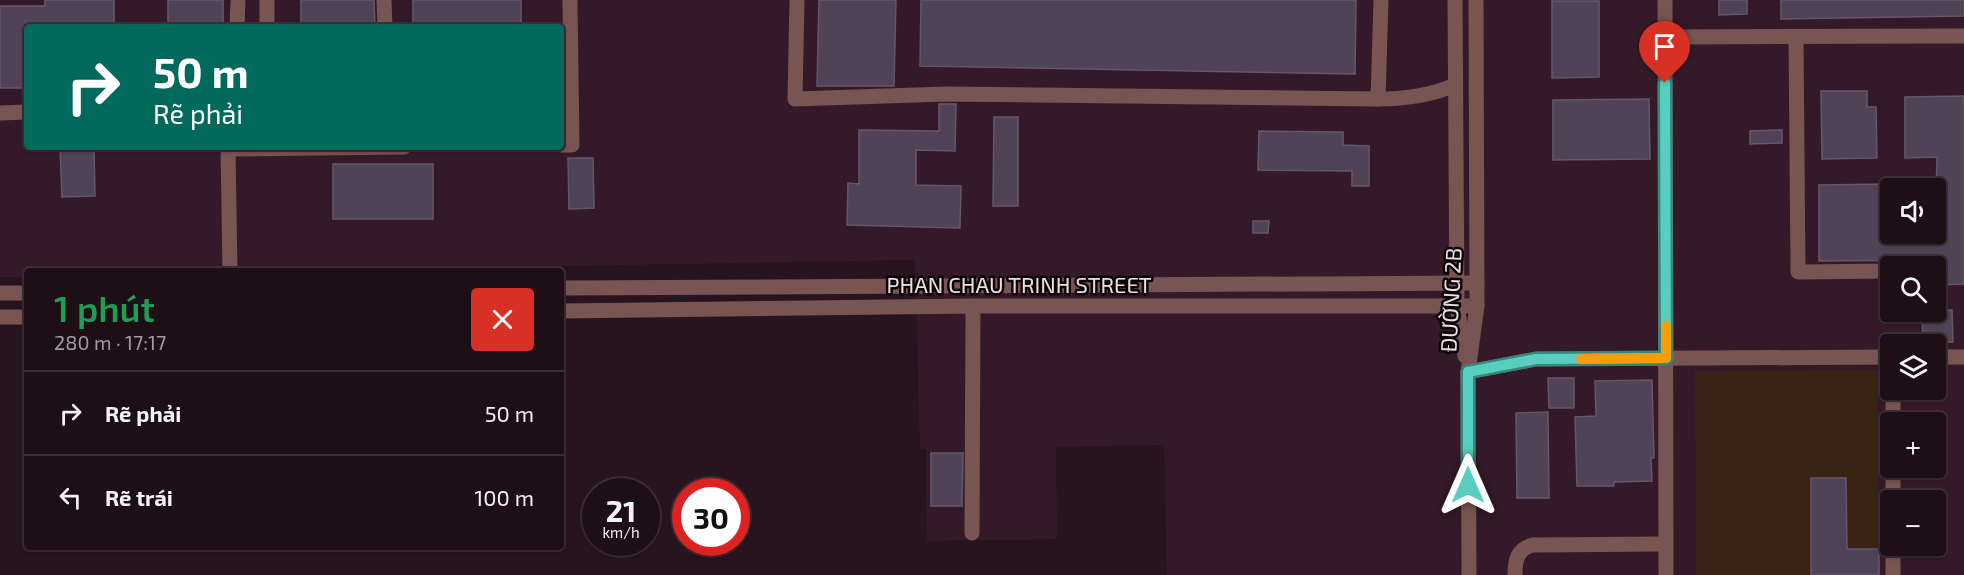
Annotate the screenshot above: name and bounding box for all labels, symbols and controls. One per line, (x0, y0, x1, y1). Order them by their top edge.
pin (1639, 21, 1690, 83)
icon: arrive (1648, 30, 1681, 63)
text: 50 m (153, 46, 249, 96)
icon: right (54, 48, 132, 126)
text: Rẽ phải (153, 97, 243, 129)
map controls (1880, 178, 1946, 556)
button: sound (1880, 178, 1946, 244)
street label: ĐƯỜNG 2B (1434, 247, 1466, 353)
button: search (1880, 256, 1946, 322)
street label: PHAN CHAU TRINH STREET (886, 271, 1152, 297)
text: 1 phút (54, 286, 155, 329)
button: close (471, 288, 534, 351)
text: 280 m · 17:17 (54, 330, 166, 354)
button: layers (1880, 334, 1946, 400)
icon: right (54, 397, 87, 430)
text: Rẽ phải (105, 400, 181, 426)
text: 50 m (485, 400, 534, 426)
button: + (1880, 412, 1946, 478)
position arrow (1436, 453, 1500, 517)
speed limit sign: 30 (672, 478, 750, 556)
icon: left (54, 481, 87, 514)
text: Rẽ trái (105, 484, 173, 510)
text: 100 m (475, 484, 534, 510)
button: − (1880, 490, 1946, 556)
text: 21 (606, 492, 636, 528)
text: km/h (602, 523, 640, 541)

